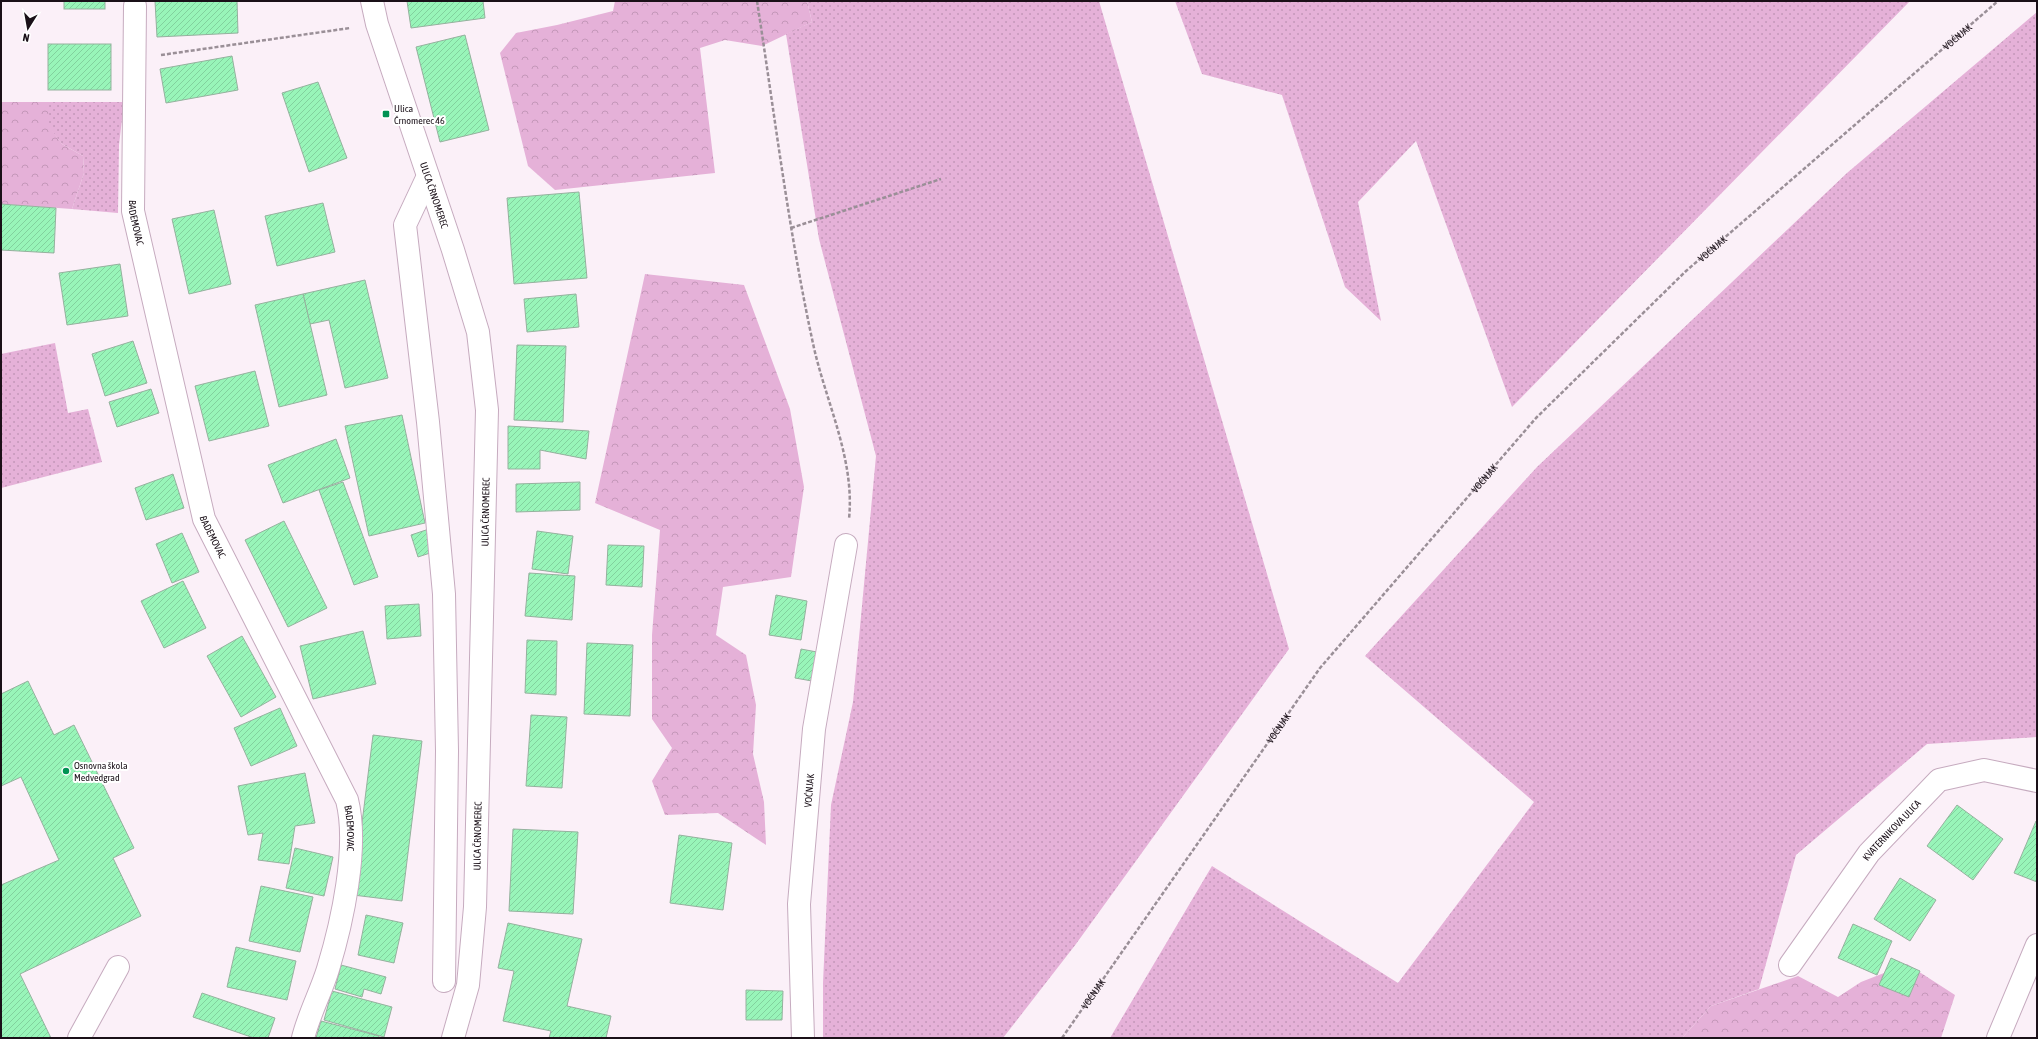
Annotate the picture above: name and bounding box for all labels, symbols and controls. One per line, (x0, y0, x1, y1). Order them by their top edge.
north arrow (8, 8, 48, 48)
street label: VOĆNJAK (1941, 21, 1974, 52)
text: N (22, 31, 30, 44)
place label: Ulica Črnomerec 46 (394, 103, 445, 126)
marker: Ulica Črnomerec 46 (381, 109, 391, 119)
street label: ULICA ČRNOMEREC (418, 161, 450, 230)
street label: BADEMOVAC (127, 200, 146, 247)
street label: VOĆNJAK (1696, 233, 1729, 264)
street label: VOĆNJAK (1469, 462, 1500, 495)
street label: ULICA ČRNOMEREC (479, 477, 492, 547)
street label: BADEMOVAC (197, 515, 228, 560)
street label: VOĆNJAK (1264, 711, 1293, 745)
place label: Osnovna škola Medvedgrad (74, 760, 128, 783)
marker: Osnovna škola Medvedgrad (61, 766, 71, 776)
street label: VOĆNJAK (802, 773, 816, 808)
street label: KVATERNIKOVA ULICA (1860, 798, 1923, 863)
street label: ULICA ČRNOMEREC (471, 801, 484, 871)
street label: BADEMOVAC (342, 804, 356, 852)
street label: VOĆNJAK (1079, 977, 1108, 1011)

